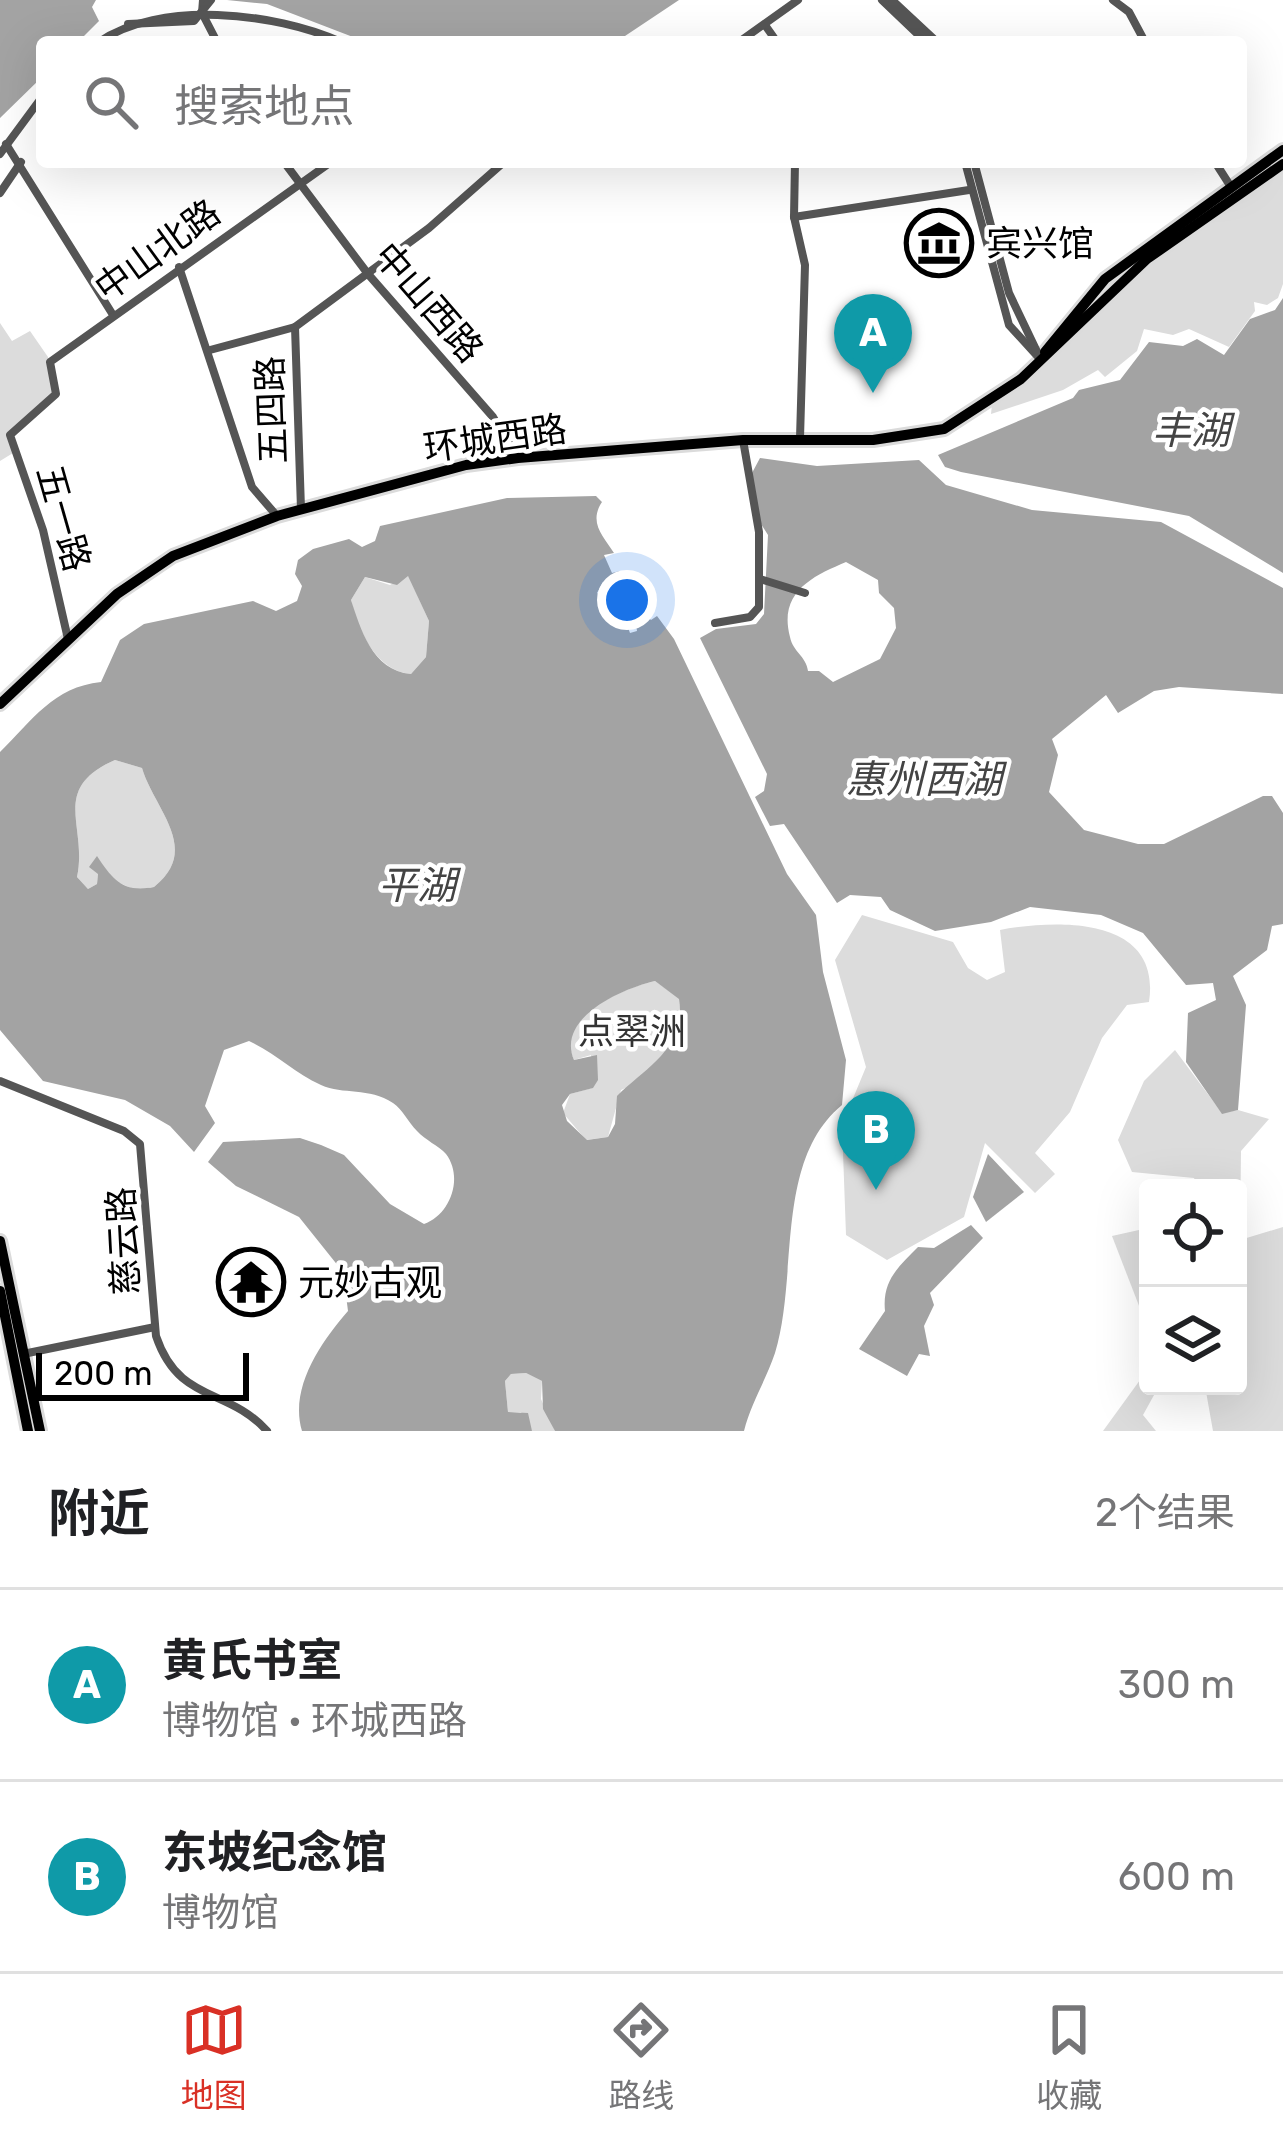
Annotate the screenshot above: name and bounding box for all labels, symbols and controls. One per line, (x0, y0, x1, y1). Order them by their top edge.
search box (36, 36, 1247, 168)
icon: search (78, 69, 144, 135)
text: 搜索地点 (174, 80, 354, 133)
street label: 中山北路 (86, 191, 228, 310)
museum icon: 宾兴馆 (904, 208, 974, 278)
place label: 宾兴馆 (986, 222, 1094, 265)
street label: 中山西路 (365, 234, 492, 371)
pin: A (834, 294, 912, 393)
street label: 五四路 (248, 355, 295, 465)
street label: 环城西路 (421, 407, 569, 470)
water label: 丰湖 (1152, 408, 1236, 454)
street label: 五一路 (28, 460, 99, 576)
your location (597, 570, 657, 630)
water label: 惠州西湖 (846, 757, 1008, 803)
water label: 平湖 (378, 863, 462, 909)
park label: 点翠洲 (578, 1010, 686, 1053)
pin: B (837, 1091, 915, 1190)
map controls (1139, 1179, 1247, 1395)
button: locate (1139, 1179, 1247, 1287)
street label: 慈云路 (99, 1186, 148, 1296)
temple icon: 元妙古观 (216, 1247, 286, 1317)
place label: 元妙古观 (298, 1261, 442, 1304)
button: layers (1139, 1287, 1247, 1395)
scale bar (36, 1347, 249, 1400)
text: 200 m (54, 1354, 153, 1393)
text: 附近 (48, 1483, 150, 1544)
text: 2个结果 (1095, 1490, 1235, 1536)
text: 黄氏书室 (162, 1634, 342, 1687)
text: A (73, 1662, 101, 1708)
text: 300 m (1118, 1662, 1235, 1708)
text: 博物馆 · 环城西路 (162, 1698, 467, 1744)
text: 东坡纪念馆 (162, 1826, 387, 1879)
text: B (73, 1854, 101, 1900)
text: 600 m (1118, 1854, 1235, 1900)
text: 博物馆 (162, 1890, 279, 1936)
tab: 地图 (181, 1997, 247, 2117)
tab: 路线 (608, 1997, 674, 2117)
tab: 收藏 (1036, 1997, 1102, 2117)

